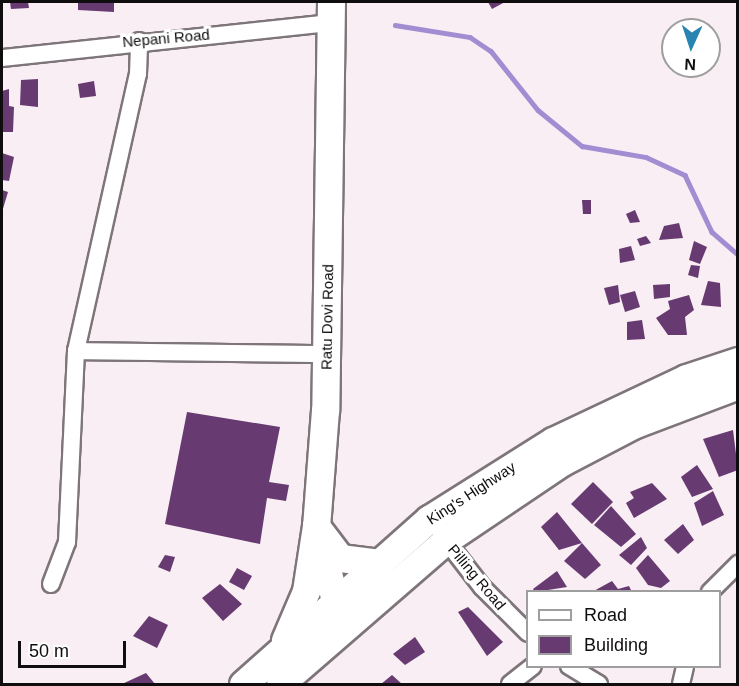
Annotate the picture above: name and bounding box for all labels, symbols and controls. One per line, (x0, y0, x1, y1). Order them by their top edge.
north arrow (661, 18, 721, 78)
street label: Nepani Road (122, 25, 210, 51)
text: N (684, 56, 696, 73)
street label: Ratu Dovi Road (317, 264, 337, 370)
street label: King's Highway (423, 458, 519, 528)
street label: Pilling Road (444, 541, 510, 613)
legend (526, 590, 721, 668)
text: Road (584, 605, 627, 625)
scale bar (21, 629, 129, 667)
text: Building (584, 635, 648, 655)
text: 50 m (29, 641, 69, 661)

